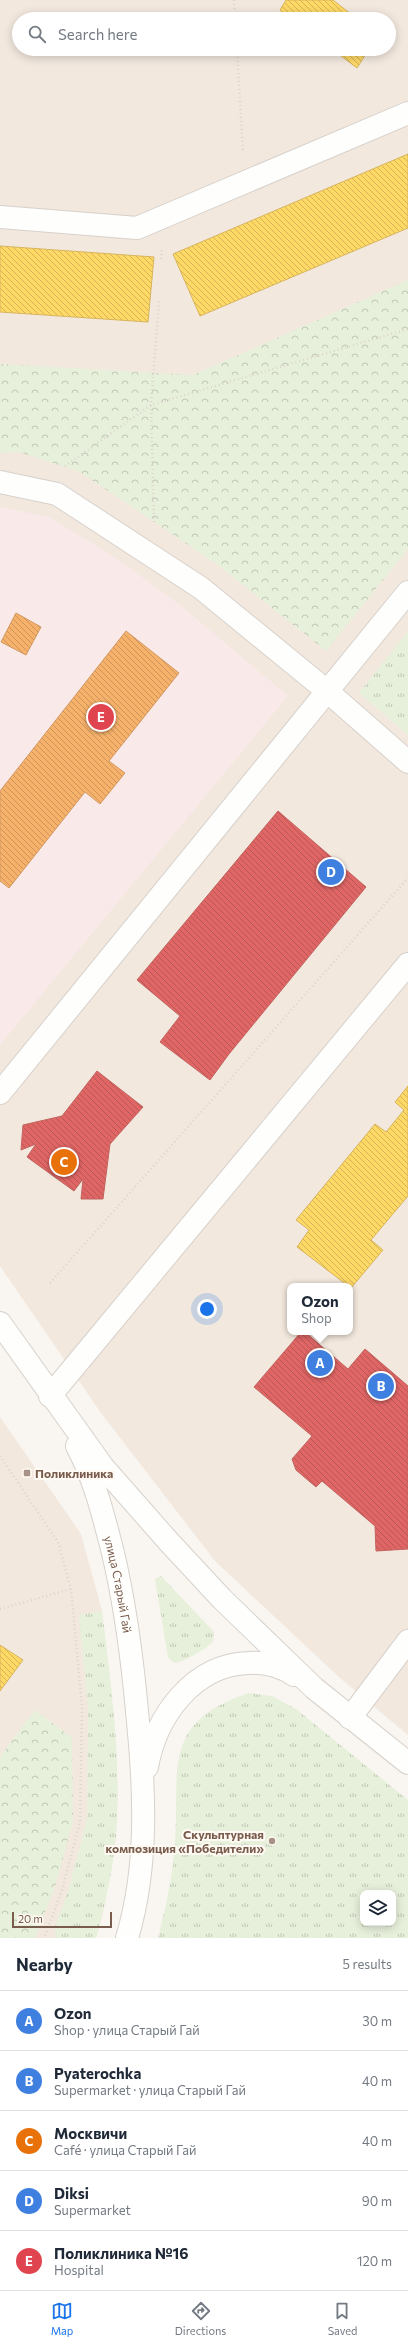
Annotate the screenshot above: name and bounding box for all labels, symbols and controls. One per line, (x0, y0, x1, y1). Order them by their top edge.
search box (12, 12, 396, 56)
icon: search (26, 23, 48, 45)
text: Search here (58, 25, 137, 43)
pin: E (88, 702, 114, 732)
pin: D (318, 857, 344, 887)
pin: C (51, 1147, 77, 1177)
popup (287, 1283, 353, 1335)
text: Ozon (301, 1292, 339, 1310)
your location (197, 1299, 217, 1319)
text: Shop (301, 1310, 332, 1326)
pin: A (307, 1348, 333, 1378)
pin: B (368, 1371, 394, 1401)
place label: Поликлиника (35, 1466, 113, 1480)
marker: Поликлиника (22, 1468, 32, 1478)
street label: улица Старый Гай (102, 1534, 135, 1634)
place label: Скульптурная композиция «Победители» (106, 1827, 264, 1855)
marker: Скульптурная композиция «Победители» (267, 1836, 277, 1846)
map controls (360, 1890, 396, 1926)
button: layers (360, 1890, 396, 1926)
scale bar (12, 1910, 112, 1929)
text: 20 m (18, 1912, 43, 1925)
text: Nearby (16, 1954, 73, 1975)
text: 5 results (342, 1956, 392, 1972)
text: Ozon (54, 2004, 92, 2022)
text: A (24, 2013, 34, 2029)
text: 30 m (362, 2013, 392, 2029)
text: Shop · улица Старый Гай (54, 2022, 200, 2038)
text: Pyaterochka (54, 2064, 141, 2082)
text: B (25, 2073, 33, 2089)
text: 40 m (362, 2073, 392, 2089)
text: Supermarket · улица Старый Гай (54, 2082, 246, 2098)
text: Москвичи (54, 2124, 127, 2142)
text: C (25, 2133, 33, 2149)
text: 40 m (362, 2133, 392, 2149)
text: Café · улица Старый Гай (54, 2142, 196, 2158)
text: Diksi (54, 2184, 89, 2202)
text: D (24, 2193, 34, 2209)
text: 90 m (362, 2193, 392, 2209)
text: Supermarket (54, 2202, 131, 2218)
text: Поликлиника №16 (54, 2244, 188, 2262)
text: E (25, 2253, 33, 2269)
text: 120 m (357, 2253, 392, 2269)
text: Hospital (54, 2262, 104, 2278)
tab: Map (51, 2300, 73, 2337)
tab: Directions (175, 2300, 226, 2337)
tab: Saved (328, 2300, 357, 2337)

